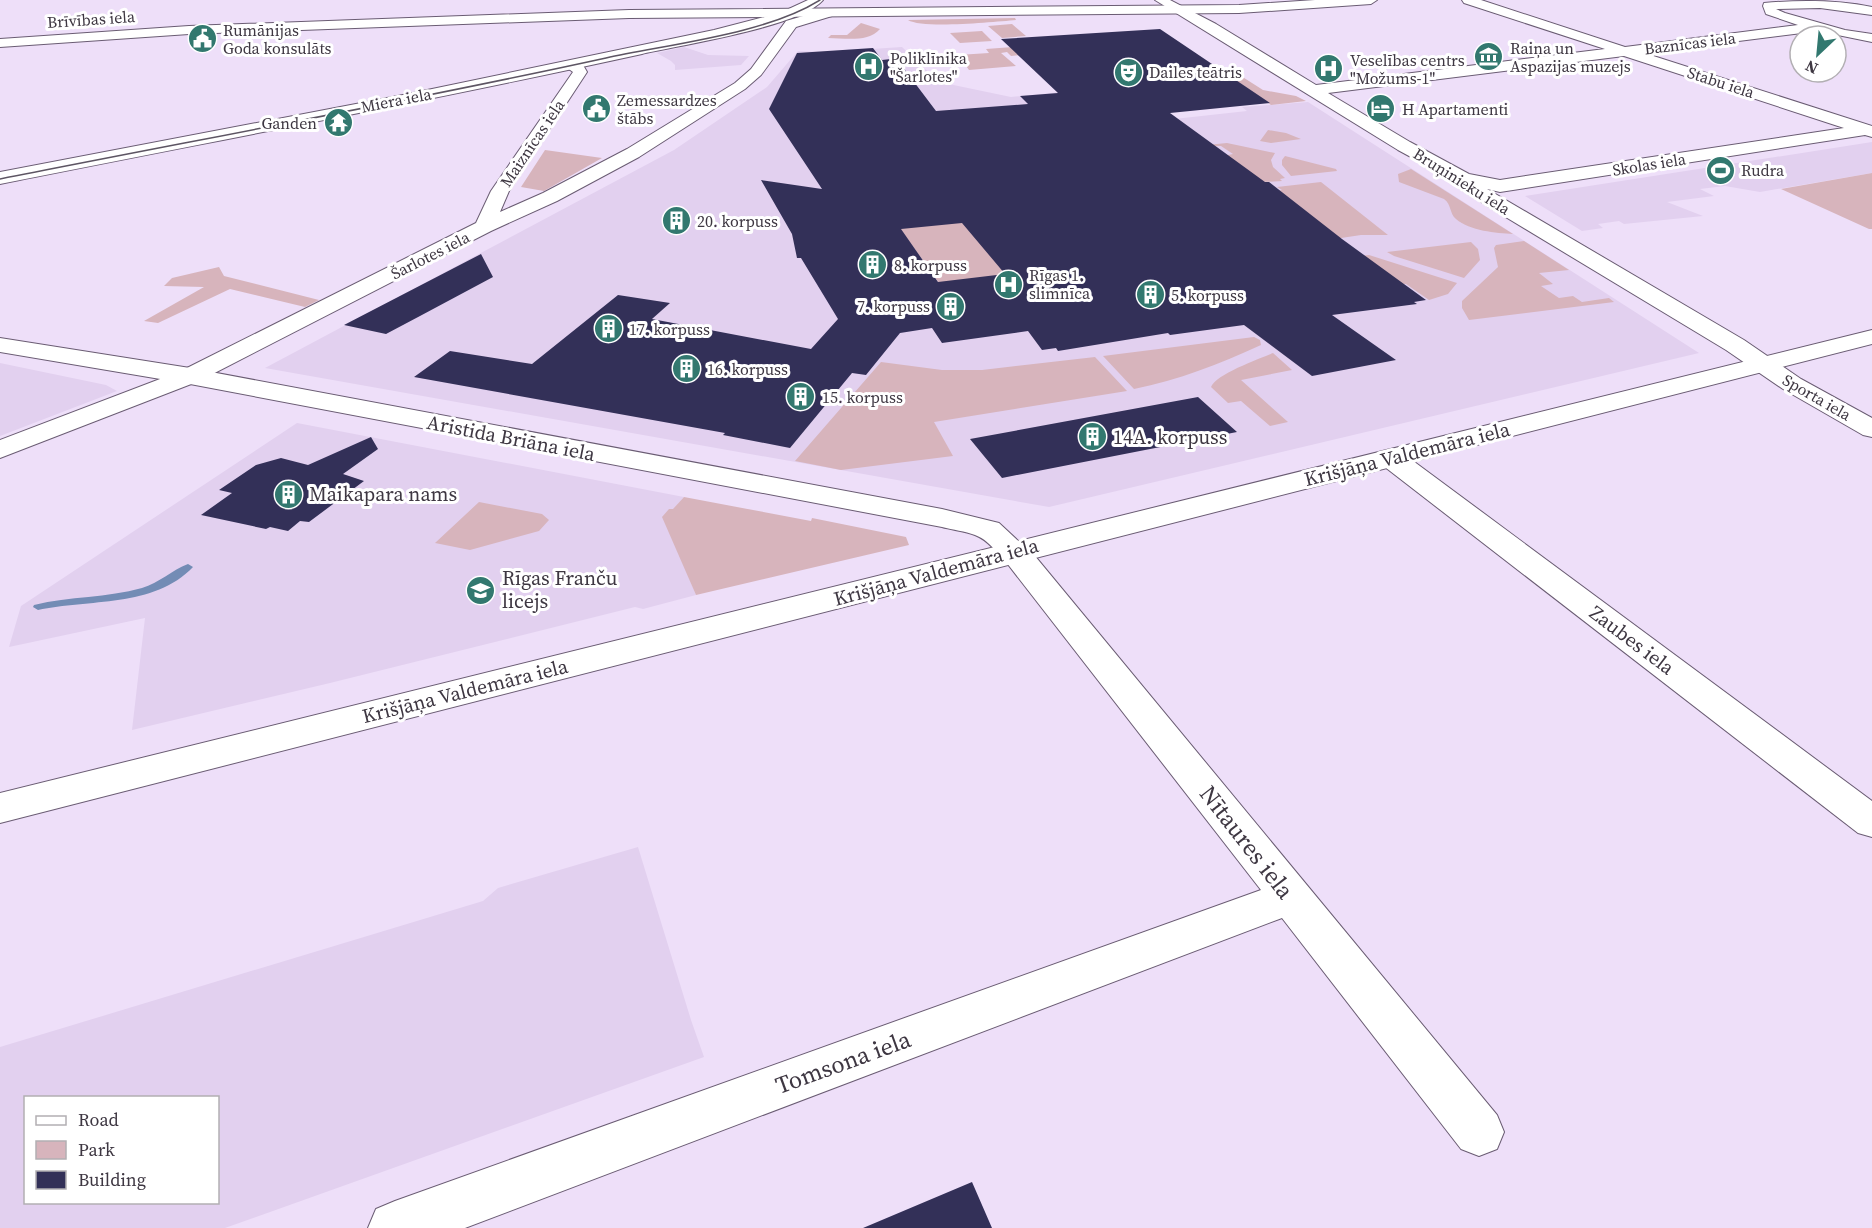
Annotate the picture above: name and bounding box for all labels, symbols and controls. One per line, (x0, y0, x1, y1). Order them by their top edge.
street label: Brīvības iela (46, 5, 137, 33)
place label: Rumānijas Goda konsulāts (223, 19, 332, 59)
public building icon: Rumānijas Goda konsulāts (186, 23, 218, 55)
north arrow (1788, 24, 1848, 84)
street label: Baznīcas iela (1643, 26, 1738, 60)
place label: Raiņa un Aspazijas muzejs (1510, 37, 1631, 77)
museum icon: Raiņa un Aspazijas muzejs (1473, 41, 1505, 73)
place label: Poliklīnika "Šarlotes" (890, 47, 968, 87)
place label: Veselības centrs "Možums-1" (1350, 49, 1465, 89)
hospital icon: Poliklīnika "Šarlotes" (853, 51, 885, 83)
hospital icon: Veselības centrs "Možums-1" (1313, 53, 1345, 85)
text: N (1801, 55, 1821, 80)
theatre icon: Dailes teātris (1112, 56, 1144, 88)
place label: Dailes teātris (1149, 61, 1242, 83)
street label: Stabu iela (1685, 61, 1758, 103)
street label: Miera iela (359, 82, 434, 118)
place label: Zemessardzes štābs (617, 89, 717, 129)
public building icon: Zemessardzes štābs (580, 93, 612, 125)
hotel icon: H Apartamenti (1365, 93, 1397, 125)
street label: Maiznīcas iela (495, 94, 570, 191)
place label: H Apartamenti (1402, 98, 1509, 120)
temple icon: Ganden (322, 107, 354, 139)
place label: Ganden (261, 112, 317, 134)
street label: Bruņinieku iela (1409, 142, 1515, 220)
street label: Skolas iela (1611, 147, 1688, 181)
sports icon: Rudra (1704, 154, 1736, 186)
place label: Rudra (1741, 159, 1785, 181)
building icon: 20. korpuss (660, 205, 692, 237)
place label: 20. korpuss (697, 210, 778, 232)
street label: Šarlotes iela (387, 225, 474, 284)
building icon: 8. korpuss (857, 249, 889, 281)
place label: 8. korpuss (894, 254, 967, 276)
place label: Rīgas 1. slimnīca (1029, 264, 1091, 304)
hospital icon: Rīgas 1. slimnīca (992, 268, 1024, 300)
building icon: 5. korpuss (1134, 279, 1166, 311)
place label: 5. korpuss (1171, 284, 1244, 306)
building icon: 7. korpuss (935, 290, 967, 322)
place label: 7. korpuss (857, 295, 930, 317)
building icon: 17. korpuss (592, 313, 624, 345)
place label: 17. korpuss (629, 318, 710, 340)
building icon: 16. korpuss (670, 353, 702, 385)
place label: 16. korpuss (707, 358, 788, 380)
street label: Sporta iela (1779, 369, 1856, 426)
building icon: 15. korpuss (785, 381, 817, 413)
place label: 15. korpuss (822, 386, 903, 408)
street label: Aristida Briāna iela (425, 408, 598, 468)
street label: Krišjāņa Valdemāra iela (1301, 415, 1514, 493)
building icon: 14A. korpuss (1076, 421, 1108, 453)
place label: 14A. korpuss (1113, 423, 1227, 451)
building icon: Maikapara nams (272, 478, 304, 510)
place label: Maikapara nams (309, 480, 457, 508)
street label: Krišjāņa Valdemāra iela (830, 531, 1042, 613)
place label: Rīgas Franču licejs (502, 564, 617, 615)
school or university icon: Rīgas Franču licejs (465, 574, 497, 606)
street label: Zaubes iela (1584, 599, 1681, 682)
street label: Krišjāņa Valdemāra iela (359, 652, 572, 730)
street label: Nītaures iela (1192, 778, 1302, 906)
street label: Tomsona iela (771, 1022, 916, 1102)
legend (24, 1096, 219, 1204)
text: Road (78, 1107, 119, 1132)
text: Park (78, 1137, 115, 1162)
text: Building (78, 1167, 146, 1192)

